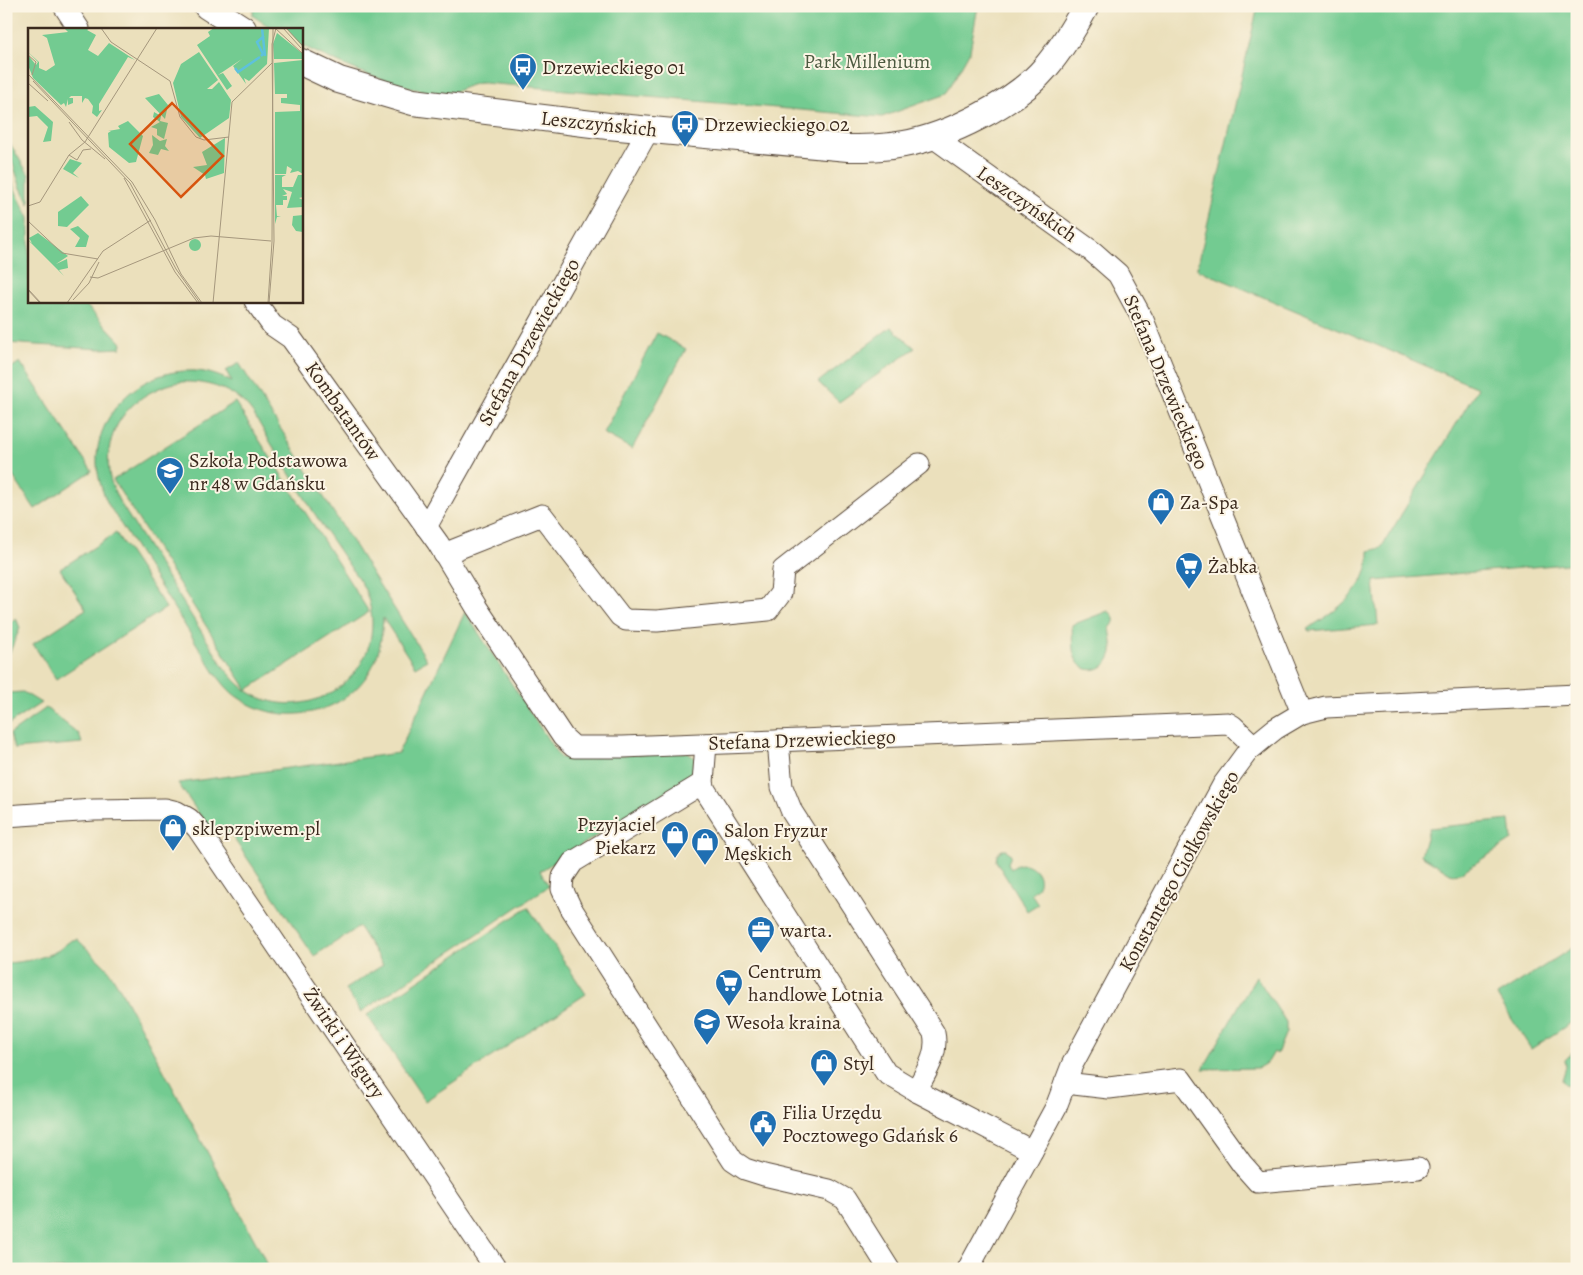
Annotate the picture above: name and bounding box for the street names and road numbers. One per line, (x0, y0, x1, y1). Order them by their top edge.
street label: Leszczyńskich (539, 104, 659, 144)
street label: Leszczyńskich (971, 159, 1083, 249)
street label: Stefana Drzewieckiego (472, 253, 586, 431)
street label: Stefana Drzewieckiego (1117, 290, 1215, 474)
street label: Kombatantów (299, 356, 388, 467)
street label: Stefana Drzewieckiego (708, 723, 896, 757)
street label: Konstantego Ciołkowskiego (1112, 766, 1246, 976)
street label: Żwirki i Wigury (297, 982, 392, 1105)

